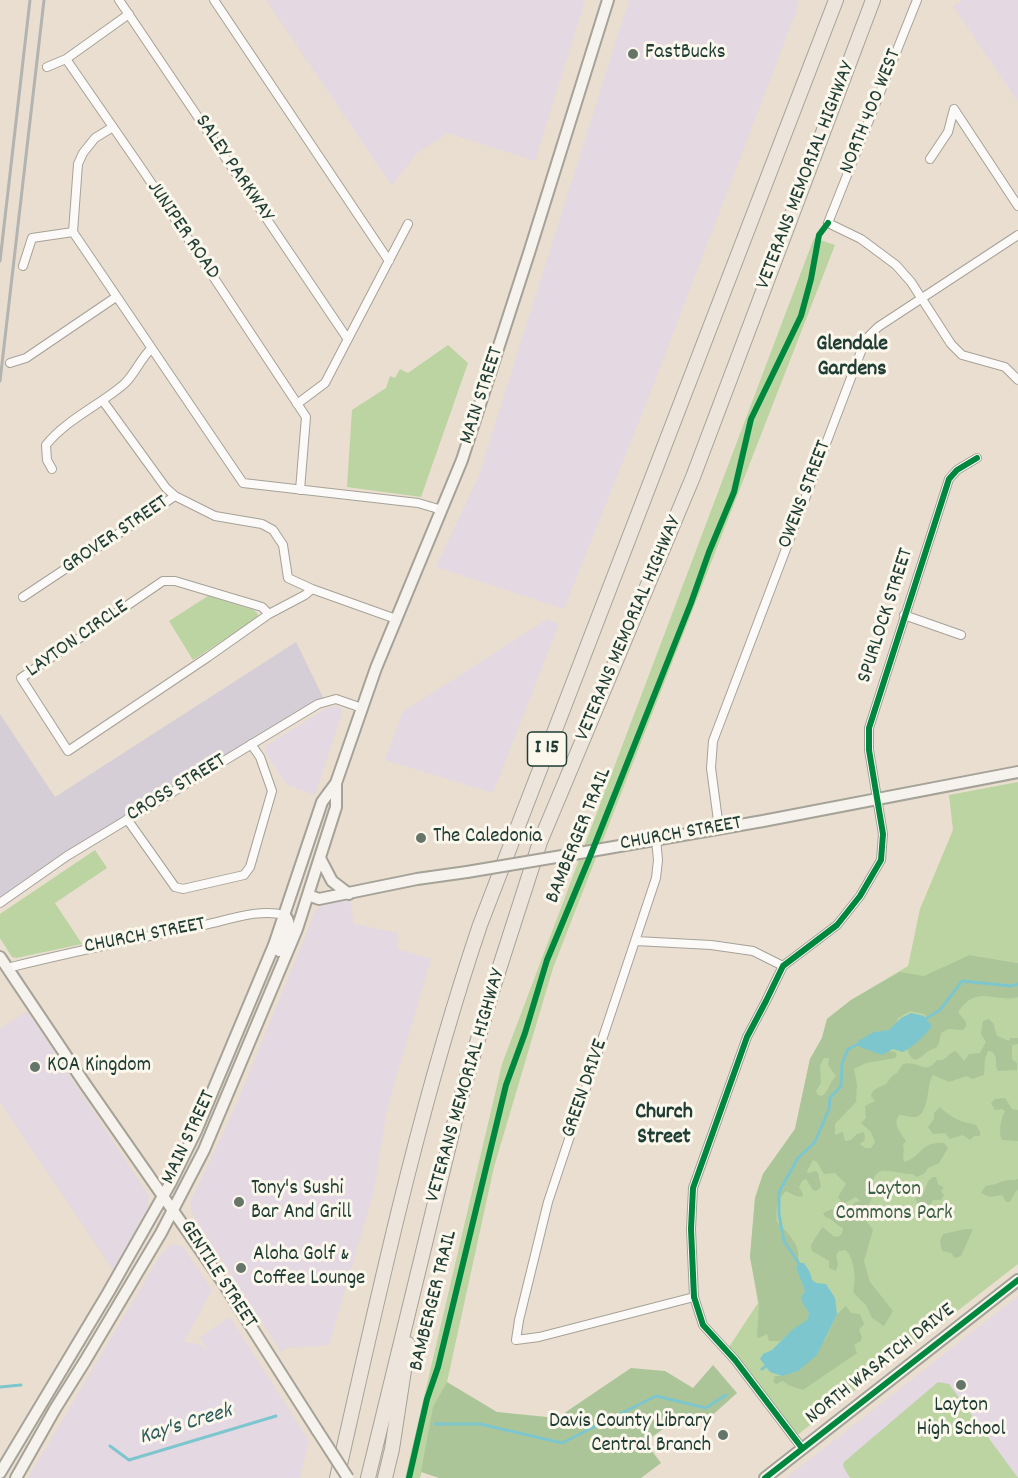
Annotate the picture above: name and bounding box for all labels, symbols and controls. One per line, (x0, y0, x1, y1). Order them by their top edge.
place label: FastBucks (645, 41, 726, 67)
street label: NORTH 400 WEST (836, 46, 908, 178)
marker: FastBucks (626, 47, 640, 61)
street label: VETERANS MEMORIAL HIGHWAY (752, 59, 862, 293)
street label: SALEY PARKWAY (188, 111, 278, 227)
street label: JUNIPER ROAD (140, 177, 224, 285)
district label: Glendale Gardens (816, 333, 888, 384)
street label: MAIN STREET (455, 344, 511, 448)
street label: OWENS STREET (774, 438, 838, 552)
street label: GROVER STREET (58, 491, 174, 581)
street label: VETERANS MEMORIAL HIGHWAY (571, 513, 689, 745)
street label: SPURLOCK STREET (853, 546, 921, 686)
street label: LAYTON CIRCLE (22, 596, 134, 684)
road number: I 15 (528, 732, 566, 766)
street label: CROSS STREET (123, 750, 231, 828)
street label: BAMBERGER TRAIL (541, 765, 619, 907)
street label: CHURCH STREET (618, 812, 744, 858)
place label: The Caledonia (433, 825, 542, 851)
marker: The Caledonia (414, 831, 428, 845)
street label: CHURCH STREET (82, 913, 208, 961)
street label: VETERANS MEMORIAL HIGHWAY (422, 967, 512, 1205)
street label: GREEN DRIVE (557, 1037, 615, 1141)
place label: KOA Kingdom (47, 1054, 151, 1080)
marker: KOA Kingdom (28, 1060, 42, 1074)
street label: MAIN STREET (157, 1087, 223, 1189)
district label: Church Street (635, 1101, 693, 1152)
place label: Tony's Sushi Bar And Grill (251, 1177, 351, 1227)
park label: Layton Commons Park (835, 1178, 953, 1228)
marker: Tony's Sushi Bar And Grill (232, 1195, 246, 1209)
street label: GENTILE STREET (173, 1216, 261, 1334)
street label: BAMBERGER TRAIL (405, 1228, 465, 1374)
place label: Aloha Golf & Coffee Lounge (253, 1243, 365, 1293)
marker: Aloha Golf & Coffee Lounge (234, 1261, 248, 1275)
street label: NORTH WASATCH DRIVE (801, 1299, 961, 1431)
marker: Layton High School (954, 1378, 968, 1392)
place label: Layton High School (916, 1394, 1006, 1444)
water label: Kay's Creek (137, 1399, 235, 1453)
place label: Davis County Library Central Branch (549, 1410, 711, 1460)
marker: Davis County Library Central Branch (716, 1428, 730, 1442)

